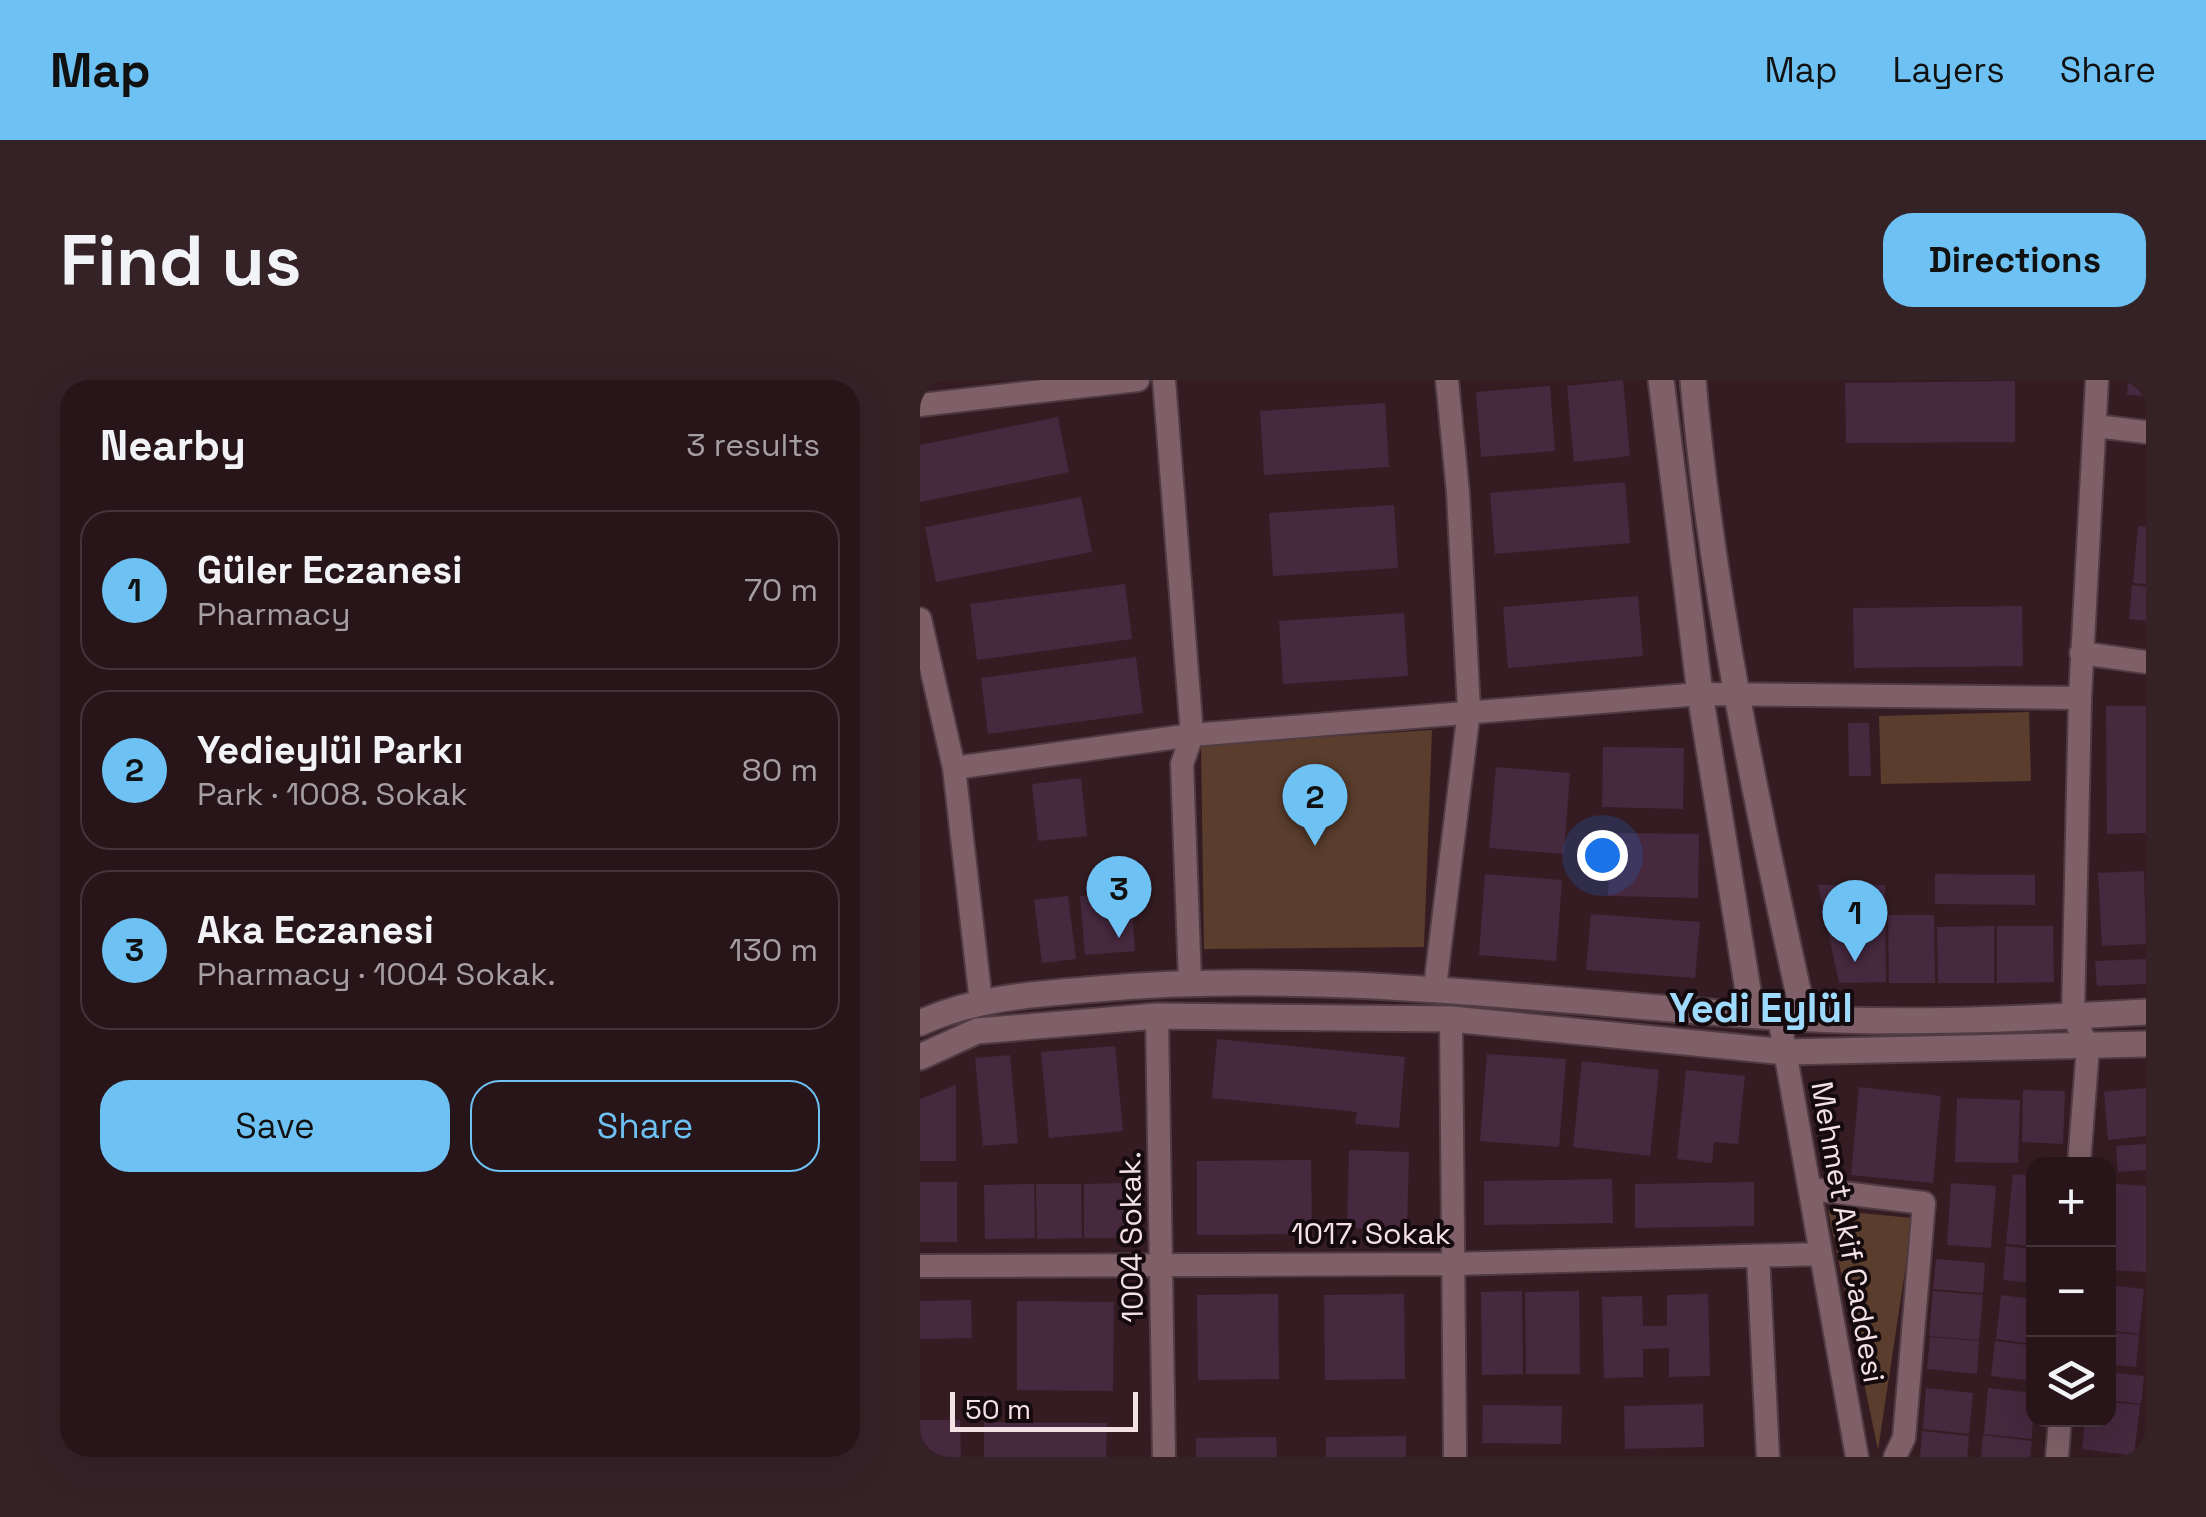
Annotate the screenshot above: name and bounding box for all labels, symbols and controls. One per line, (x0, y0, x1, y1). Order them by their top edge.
text: Map (50, 40, 151, 101)
text: Map (1764, 48, 1837, 92)
text: Layers (1892, 48, 2005, 92)
text: Share (2060, 48, 2156, 92)
button: Directions (1883, 213, 2146, 307)
text: Find us (60, 216, 301, 305)
text: Nearby (100, 419, 246, 472)
text: 3 results (686, 425, 820, 465)
text: Güler Eczanesi (197, 546, 462, 594)
text: 1 (127, 570, 142, 610)
text: 70 m (744, 570, 818, 610)
text: Pharmacy (197, 594, 351, 634)
text: Yedieylül Parkı (197, 726, 463, 774)
text: 2 (125, 750, 144, 790)
text: 80 m (742, 750, 818, 790)
pin: 2 (1282, 764, 1348, 846)
text: Park · 1008. Sokak (197, 774, 467, 814)
your location (1577, 830, 1628, 881)
pin: 3 (1086, 856, 1152, 938)
pin: 1 (1822, 880, 1888, 962)
text: Aka Eczanesi (197, 906, 434, 954)
text: 3 (125, 930, 144, 970)
text: 130 m (729, 930, 818, 970)
text: Pharmacy · 1004 Sokak. (197, 954, 556, 994)
district label: Yedi Eylül (1669, 983, 1853, 1034)
street label: Mehmet Akif Caddesi (1802, 1078, 1894, 1386)
button: Save (100, 1080, 450, 1172)
button: Share (470, 1080, 820, 1172)
street label: 1004 Sokak. (1110, 1151, 1152, 1323)
map controls (2026, 1157, 2116, 1427)
button: + (2026, 1157, 2116, 1247)
street label: 1017. Sokak (1291, 1214, 1451, 1253)
button: − (2026, 1247, 2116, 1337)
button: layers (2026, 1337, 2116, 1427)
scale bar (950, 1387, 1138, 1432)
text: 50 m (965, 1391, 1031, 1427)

